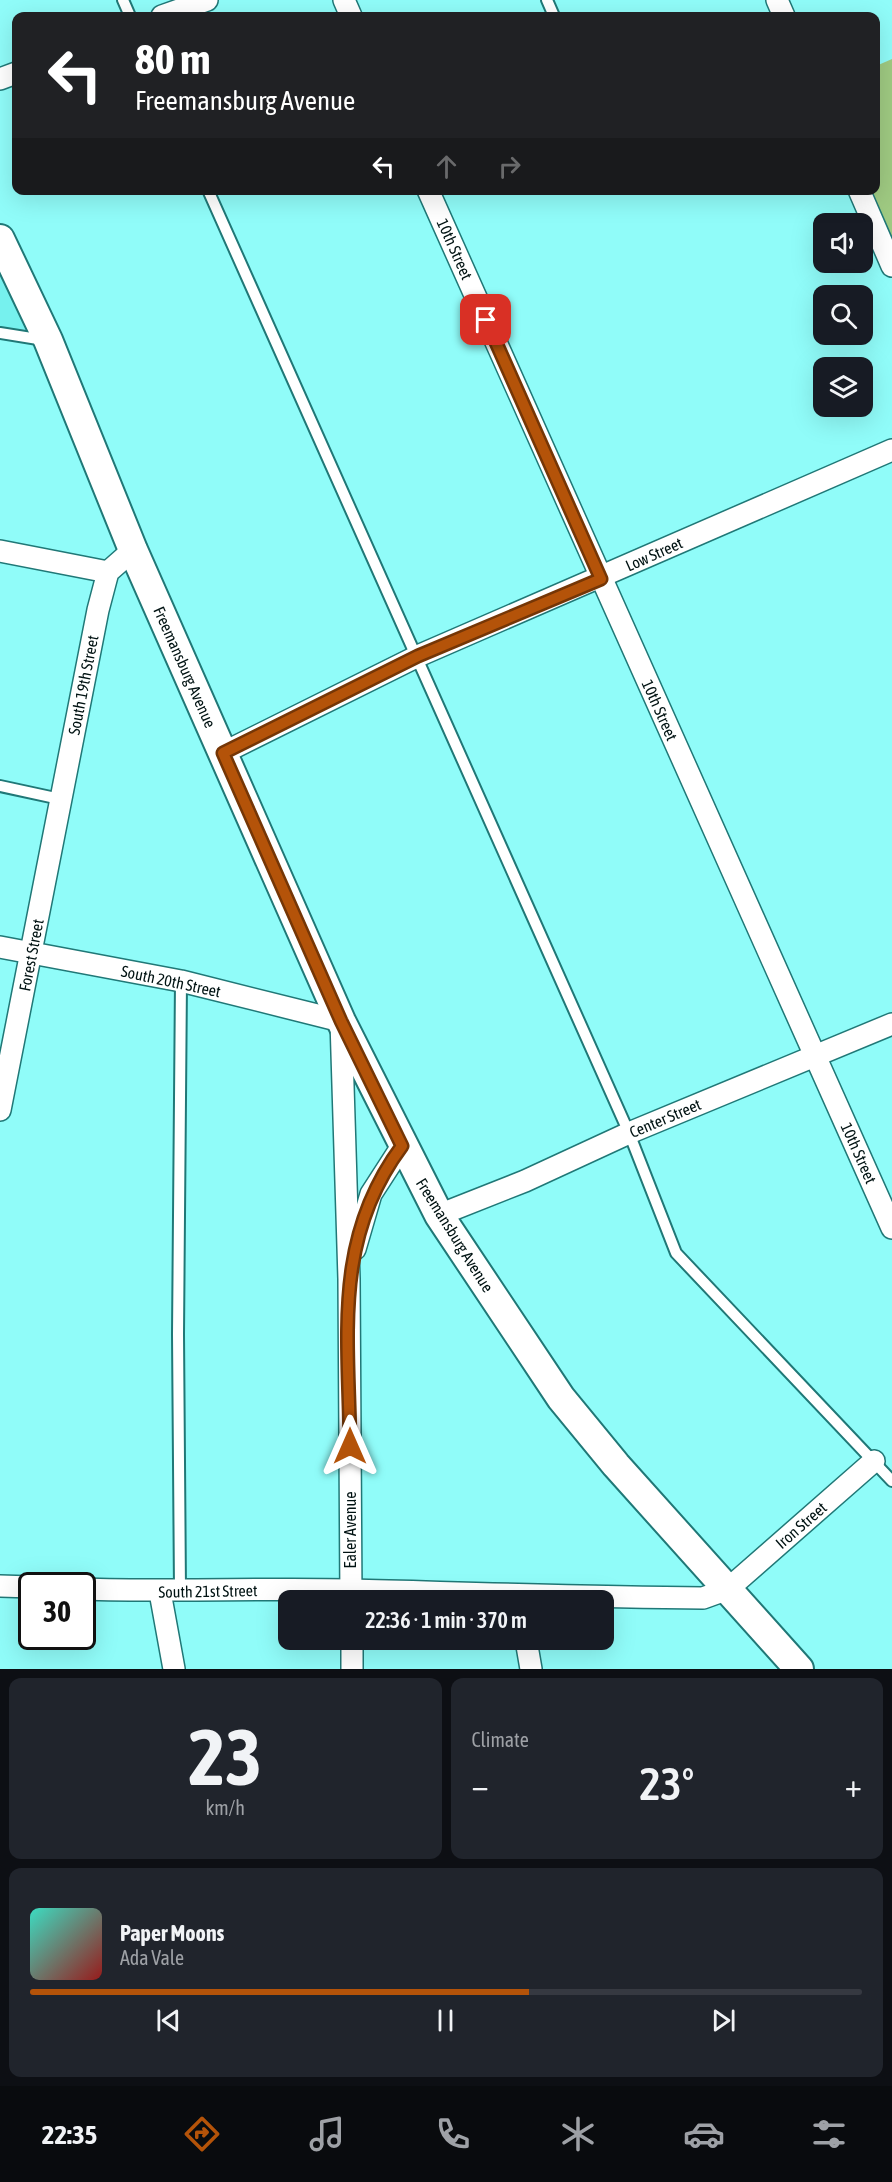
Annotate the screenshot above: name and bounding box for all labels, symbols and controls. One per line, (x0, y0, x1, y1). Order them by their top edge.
text: 80 m (135, 35, 210, 83)
icon: left (36, 36, 114, 114)
text: Freemansburg Avenue (135, 85, 355, 116)
icon: left (367, 150, 400, 183)
icon: ahead (430, 150, 463, 183)
icon: right (493, 150, 526, 183)
map controls (813, 213, 873, 417)
button: sound (813, 213, 873, 273)
street label: 10th Street (434, 216, 477, 283)
button: search (813, 285, 873, 345)
pin (460, 294, 511, 345)
icon: arrive (469, 303, 502, 336)
button: layers (813, 357, 873, 417)
street label: Low Street (623, 533, 686, 575)
street label: Freemansburg Avenue (149, 604, 220, 731)
street label: South 19th Street (65, 633, 102, 736)
street label: 10th Street (639, 677, 682, 744)
street label: Forest Street (15, 917, 47, 993)
street label: South 20th Street (120, 962, 223, 1000)
street label: Center Street (627, 1095, 704, 1141)
street label: 10th Street (838, 1120, 881, 1187)
street label: Freemansburg Avenue (412, 1175, 497, 1296)
position arrow (318, 1414, 382, 1478)
street label: Ealer Avenue (341, 1492, 359, 1568)
street label: Iron Street (772, 1498, 830, 1552)
speed limit sign: 30 (18, 1572, 96, 1650)
street label: South 21st Street (158, 1581, 258, 1601)
text: 22:36 · 1 min · 370 m (365, 1607, 527, 1633)
text: 23 (189, 1712, 262, 1802)
text: Climate (472, 1728, 529, 1751)
text: 23° (639, 1758, 694, 1810)
text: − (472, 1766, 489, 1804)
text: + (845, 1766, 862, 1804)
text: km/h (205, 1796, 245, 1819)
text: Paper Moons (120, 1920, 224, 1946)
text: Ada Vale (120, 1946, 184, 1969)
icon: previous (152, 2004, 185, 2037)
icon: pause (429, 2004, 462, 2037)
icon: next (707, 2004, 740, 2037)
icon: directions (181, 2113, 223, 2155)
icon: music (306, 2113, 348, 2155)
icon: phone (432, 2113, 474, 2155)
icon: climate (557, 2113, 599, 2155)
icon: car (683, 2113, 725, 2155)
icon: filters (808, 2113, 850, 2155)
text: 22:35 (42, 2119, 97, 2150)

